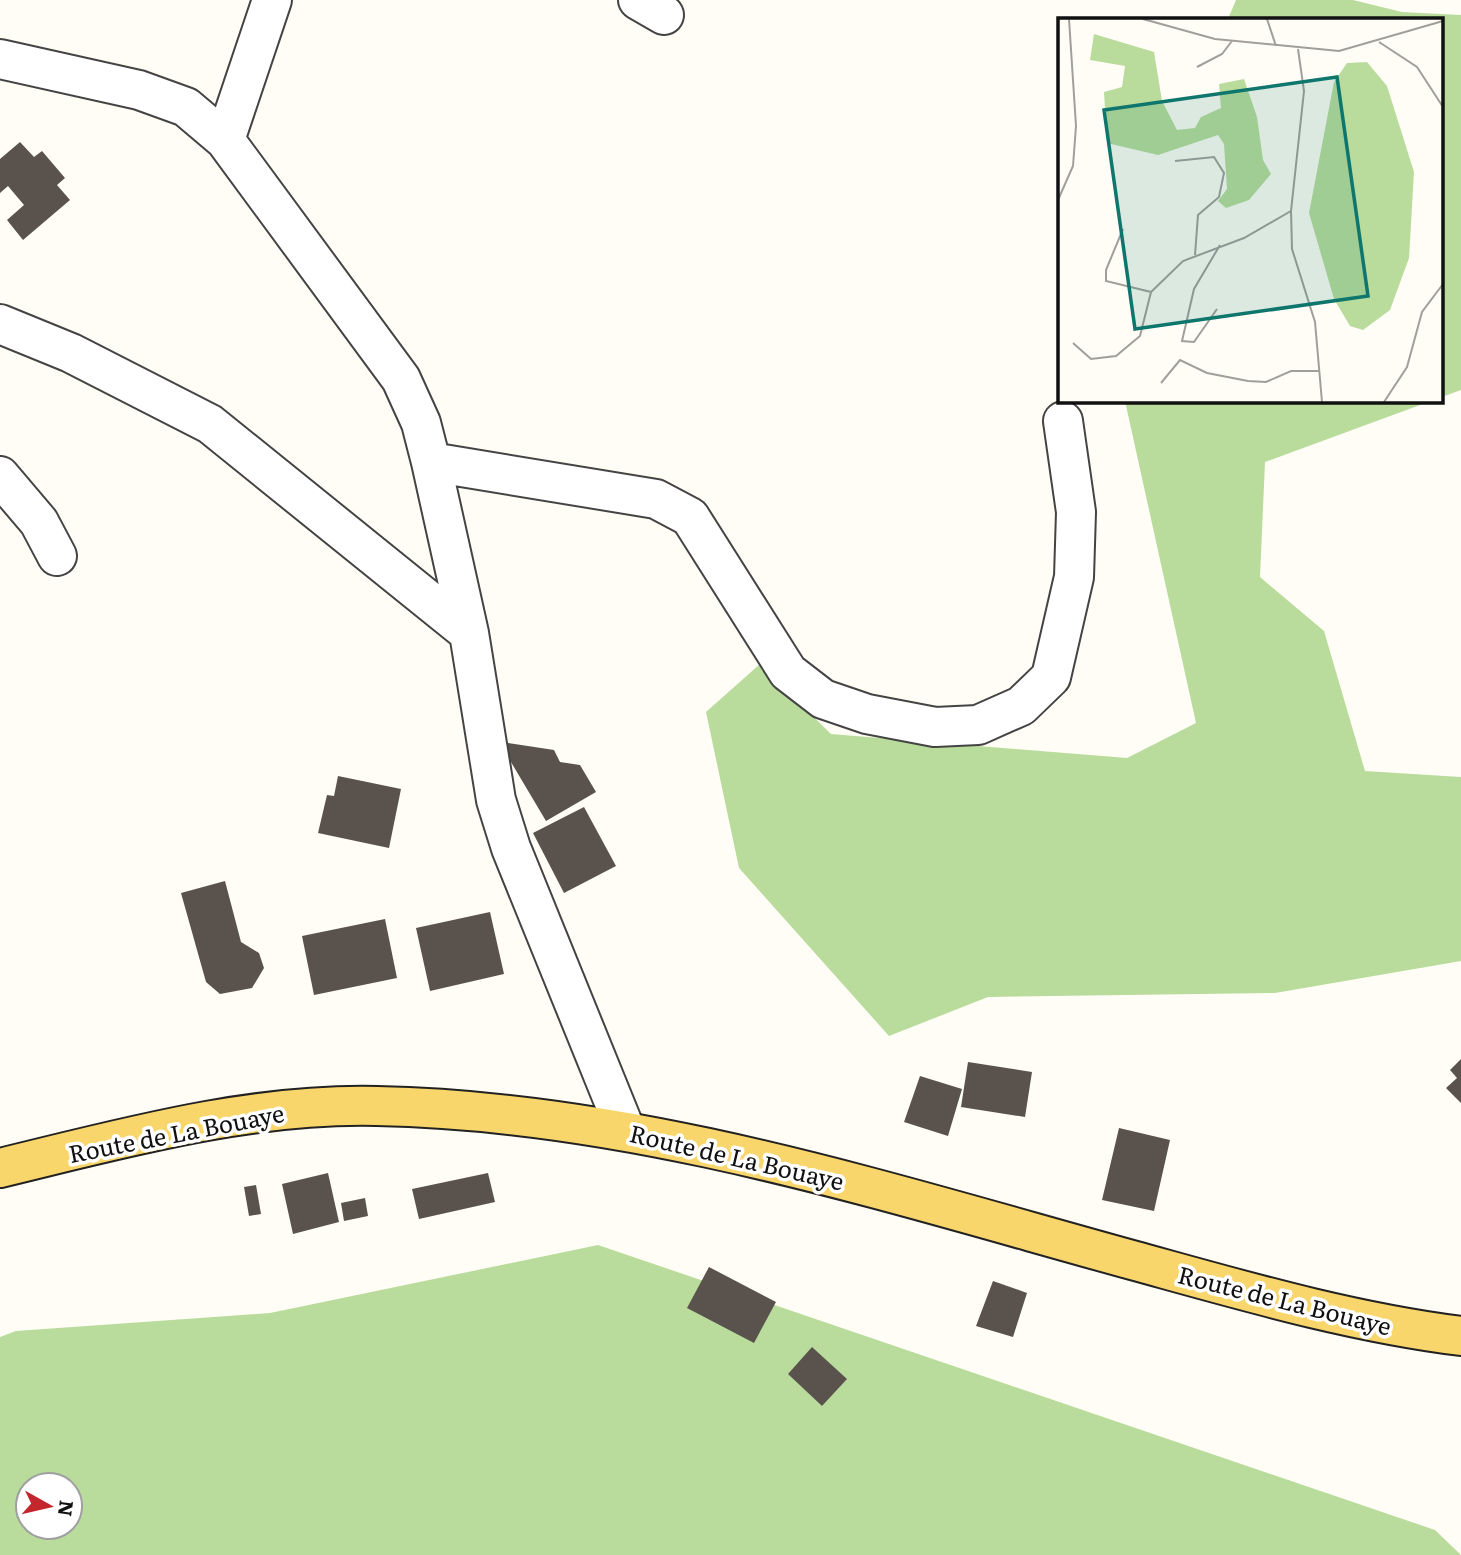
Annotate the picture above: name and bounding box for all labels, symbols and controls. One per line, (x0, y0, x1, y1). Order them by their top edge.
inset map (1058, 18, 1444, 402)
street label: Route de La Bouaye (65, 1094, 287, 1170)
street label: Route de La Bouaye (626, 1114, 848, 1198)
street label: Route de La Bouaye (1175, 1256, 1395, 1342)
north arrow (14, 1471, 84, 1541)
text: N (52, 1499, 82, 1518)

